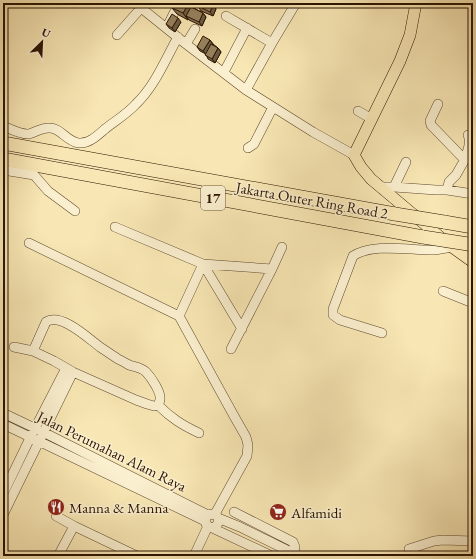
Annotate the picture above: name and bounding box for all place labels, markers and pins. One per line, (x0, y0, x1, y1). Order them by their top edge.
restaurant icon: Manna & Manna (46, 497, 66, 517)
place label: Manna & Manna (69, 498, 168, 517)
supermarket icon: Alfamidi (268, 502, 288, 522)
place label: Alfamidi (290, 503, 342, 522)

